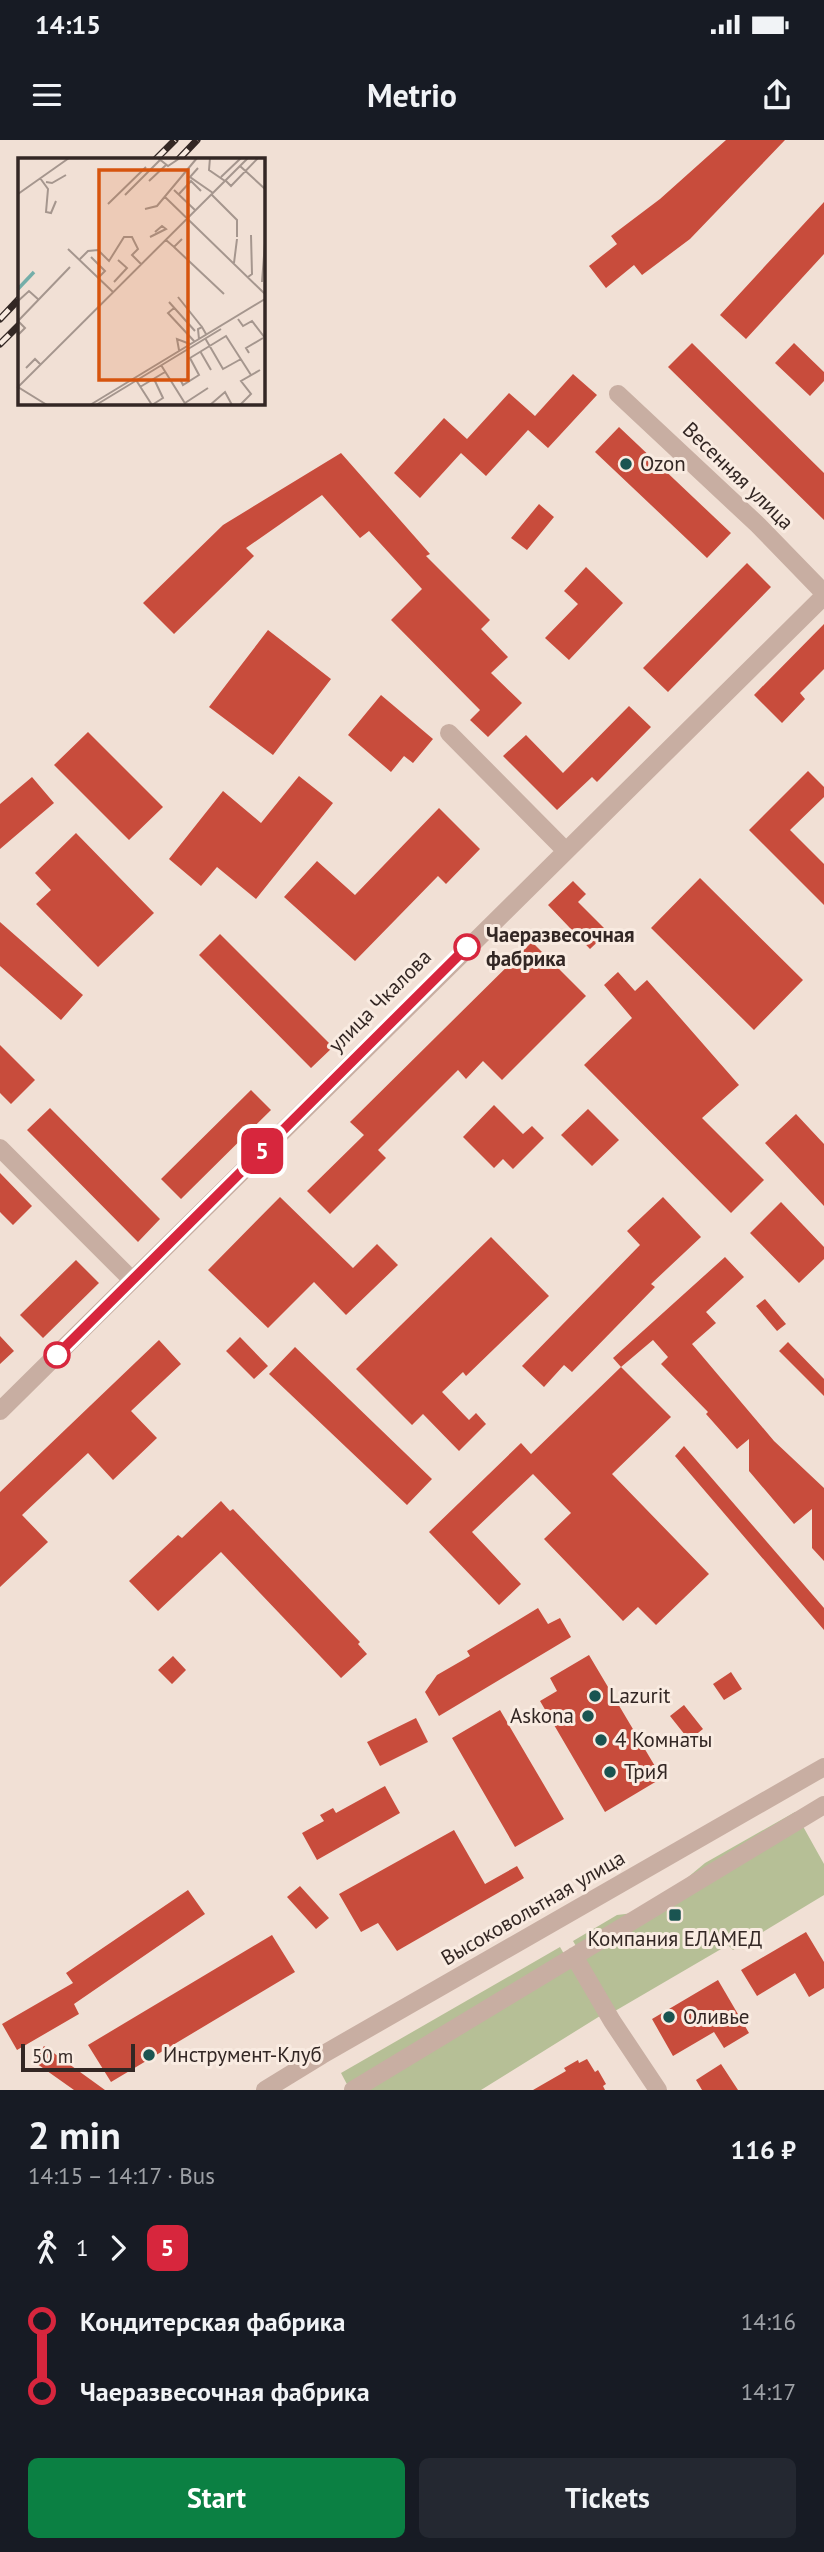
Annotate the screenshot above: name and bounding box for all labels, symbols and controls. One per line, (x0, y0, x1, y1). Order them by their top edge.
text: 14:15 (35, 8, 101, 41)
text: Metrio (367, 74, 457, 116)
icon: menu (28, 76, 66, 114)
icon: share (758, 76, 796, 114)
inset map (18, 158, 264, 404)
street label: Весенняя улица (677, 416, 800, 535)
place label: Ozon (640, 450, 686, 477)
marker: Ozon (618, 456, 634, 472)
place label: Чаеразвесочная фабрика (486, 921, 635, 972)
marker: Чаеразвесочная фабрика (454, 934, 480, 960)
street label: улица Чкалова (322, 943, 437, 1058)
line badge: 5 (239, 1128, 285, 1174)
text: 5 (255, 1135, 269, 1166)
unlabelled marker (44, 1342, 70, 1368)
place label: Lazurit (609, 1682, 670, 1709)
marker: Lazurit (587, 1688, 603, 1704)
place label: Askona (510, 1702, 574, 1729)
marker: Askona (580, 1708, 596, 1724)
place label: 4 Комнаты (615, 1726, 712, 1753)
marker: 4 Комнаты (593, 1732, 609, 1748)
place label: ТриЯ (624, 1758, 668, 1785)
marker: ТриЯ (602, 1764, 618, 1780)
street label: Высоковольтная улица (436, 1844, 629, 1971)
marker: Компания ЕЛАМЕД (667, 1907, 683, 1923)
place label: Компания ЕЛАМЕД (588, 1925, 762, 1952)
place label: Оливье (683, 2003, 749, 2030)
marker: Оливье (661, 2009, 677, 2025)
scale bar (21, 2041, 135, 2073)
place label: Инструмент-Клуб (163, 2041, 322, 2068)
text: 50 m (32, 2044, 73, 2068)
marker: Инструмент-Клуб (141, 2047, 157, 2063)
text: 2 min (28, 2110, 121, 2159)
text: 116 ₽ (730, 2133, 796, 2166)
text: 14:15 – 14:17 · Bus (28, 2161, 215, 2190)
icon: walk (28, 2229, 66, 2267)
icon: forward (99, 2229, 137, 2267)
text: 5 (161, 2232, 174, 2263)
text: 1 (76, 2233, 89, 2262)
text: Кондитерская фабрика (80, 2305, 345, 2338)
text: 14:16 (741, 2307, 796, 2336)
text: Чаеразвесочная фабрика (80, 2375, 370, 2408)
text: 14:17 (741, 2377, 796, 2406)
button: Start (28, 2458, 405, 2538)
button: Tickets (419, 2458, 796, 2538)

